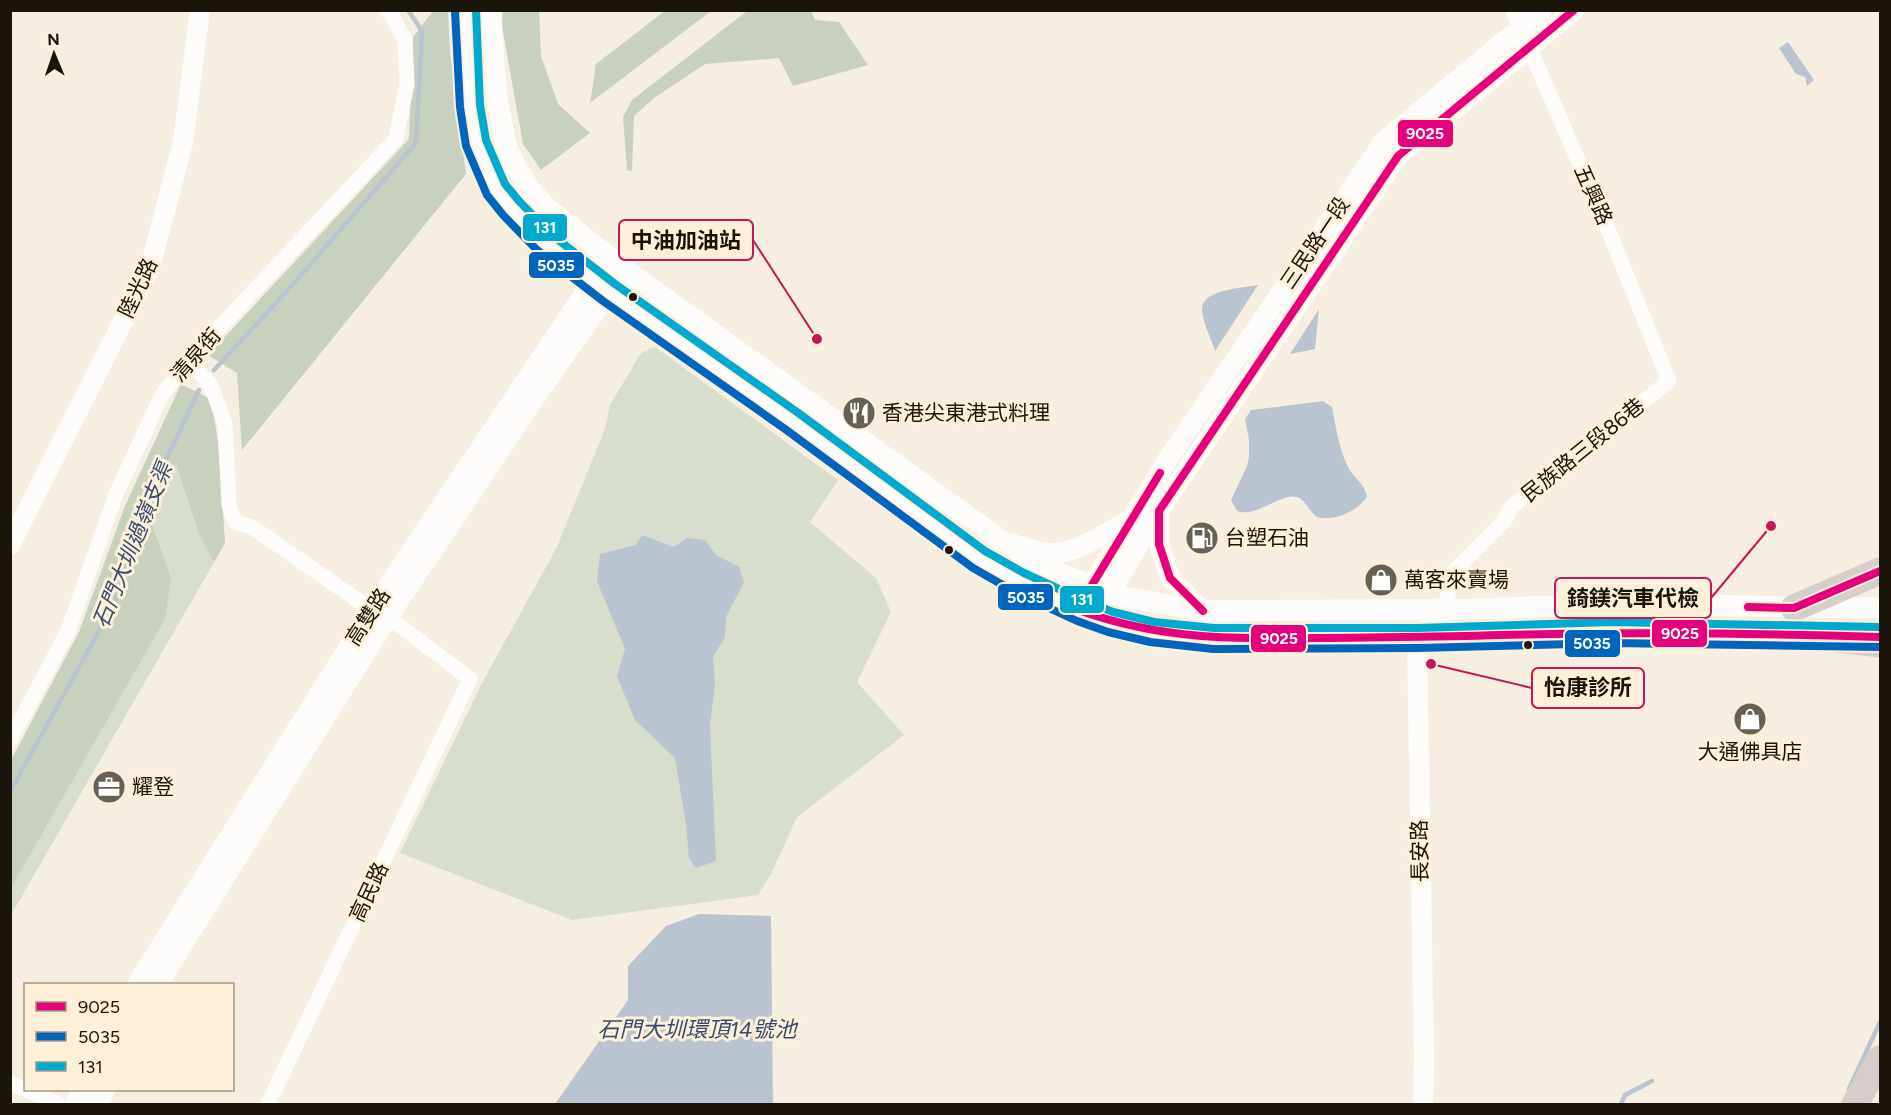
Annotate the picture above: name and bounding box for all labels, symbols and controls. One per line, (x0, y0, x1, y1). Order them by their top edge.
north arrow (24, 24, 84, 84)
text: N (47, 30, 60, 49)
line badge: 9025 (1397, 119, 1454, 148)
text: 9025 (1406, 124, 1444, 143)
street label: 五興路 (1569, 161, 1618, 229)
street label: 三民路一段 (1275, 192, 1354, 293)
line badge: 131 (522, 213, 568, 242)
text: 131 (534, 218, 556, 237)
callout: 中油加油站 (619, 220, 753, 260)
text: 中油加油站 (631, 227, 741, 254)
line badge: 5035 (528, 251, 585, 279)
street label: 陸光路 (113, 254, 162, 322)
text: 5035 (537, 256, 575, 275)
unlabelled marker (627, 291, 639, 303)
street label: 清泉街 (166, 323, 226, 387)
street label: 民族路三段86巷 (1516, 392, 1649, 507)
restaurant icon: 香港尖東港式料理 (841, 395, 877, 431)
place label: 香港尖東港式料理 (882, 400, 1050, 425)
water label: 石門大圳過嶺支渠 (87, 456, 179, 632)
fuel station icon: 台塑石油 (1184, 520, 1220, 556)
place label: 台塑石油 (1225, 525, 1309, 550)
unlabelled marker (943, 544, 955, 556)
shop icon: 萬客來賣場 (1363, 562, 1399, 598)
place label: 萬客來賣場 (1404, 567, 1509, 592)
callout: 錡鎂汽車代檢 (1555, 578, 1711, 618)
line badge: 5035 (997, 583, 1054, 611)
street label: 高雙路 (340, 584, 395, 650)
line badge: 131 (1059, 585, 1105, 614)
text: 錡鎂汽車代檢 (1567, 585, 1699, 612)
text: 5035 (1007, 588, 1045, 607)
text: 131 (1071, 590, 1093, 609)
line badge: 9025 (1651, 619, 1708, 648)
line badge: 9025 (1250, 624, 1307, 653)
text: 9025 (1661, 624, 1699, 643)
text: 9025 (1260, 629, 1298, 648)
line badge: 5035 (1564, 629, 1621, 658)
text: 5035 (1573, 634, 1611, 653)
unlabelled marker (1522, 639, 1534, 651)
callout: 怡康診所 (1532, 668, 1644, 708)
text: 怡康診所 (1544, 674, 1632, 701)
shop icon: 大通佛具店 (1732, 701, 1768, 737)
place label: 大通佛具店 (1698, 739, 1803, 764)
office icon: 耀登 (91, 769, 127, 805)
place label: 耀登 (132, 774, 174, 799)
street label: 長安路 (1406, 819, 1433, 883)
street label: 高民路 (344, 858, 393, 926)
legend (24, 983, 234, 1091)
text: 9025 (78, 996, 120, 1018)
water label: 石門大圳環頂14號池 (598, 1016, 798, 1043)
text: 5035 (78, 1026, 120, 1048)
text: 131 (78, 1056, 103, 1078)

